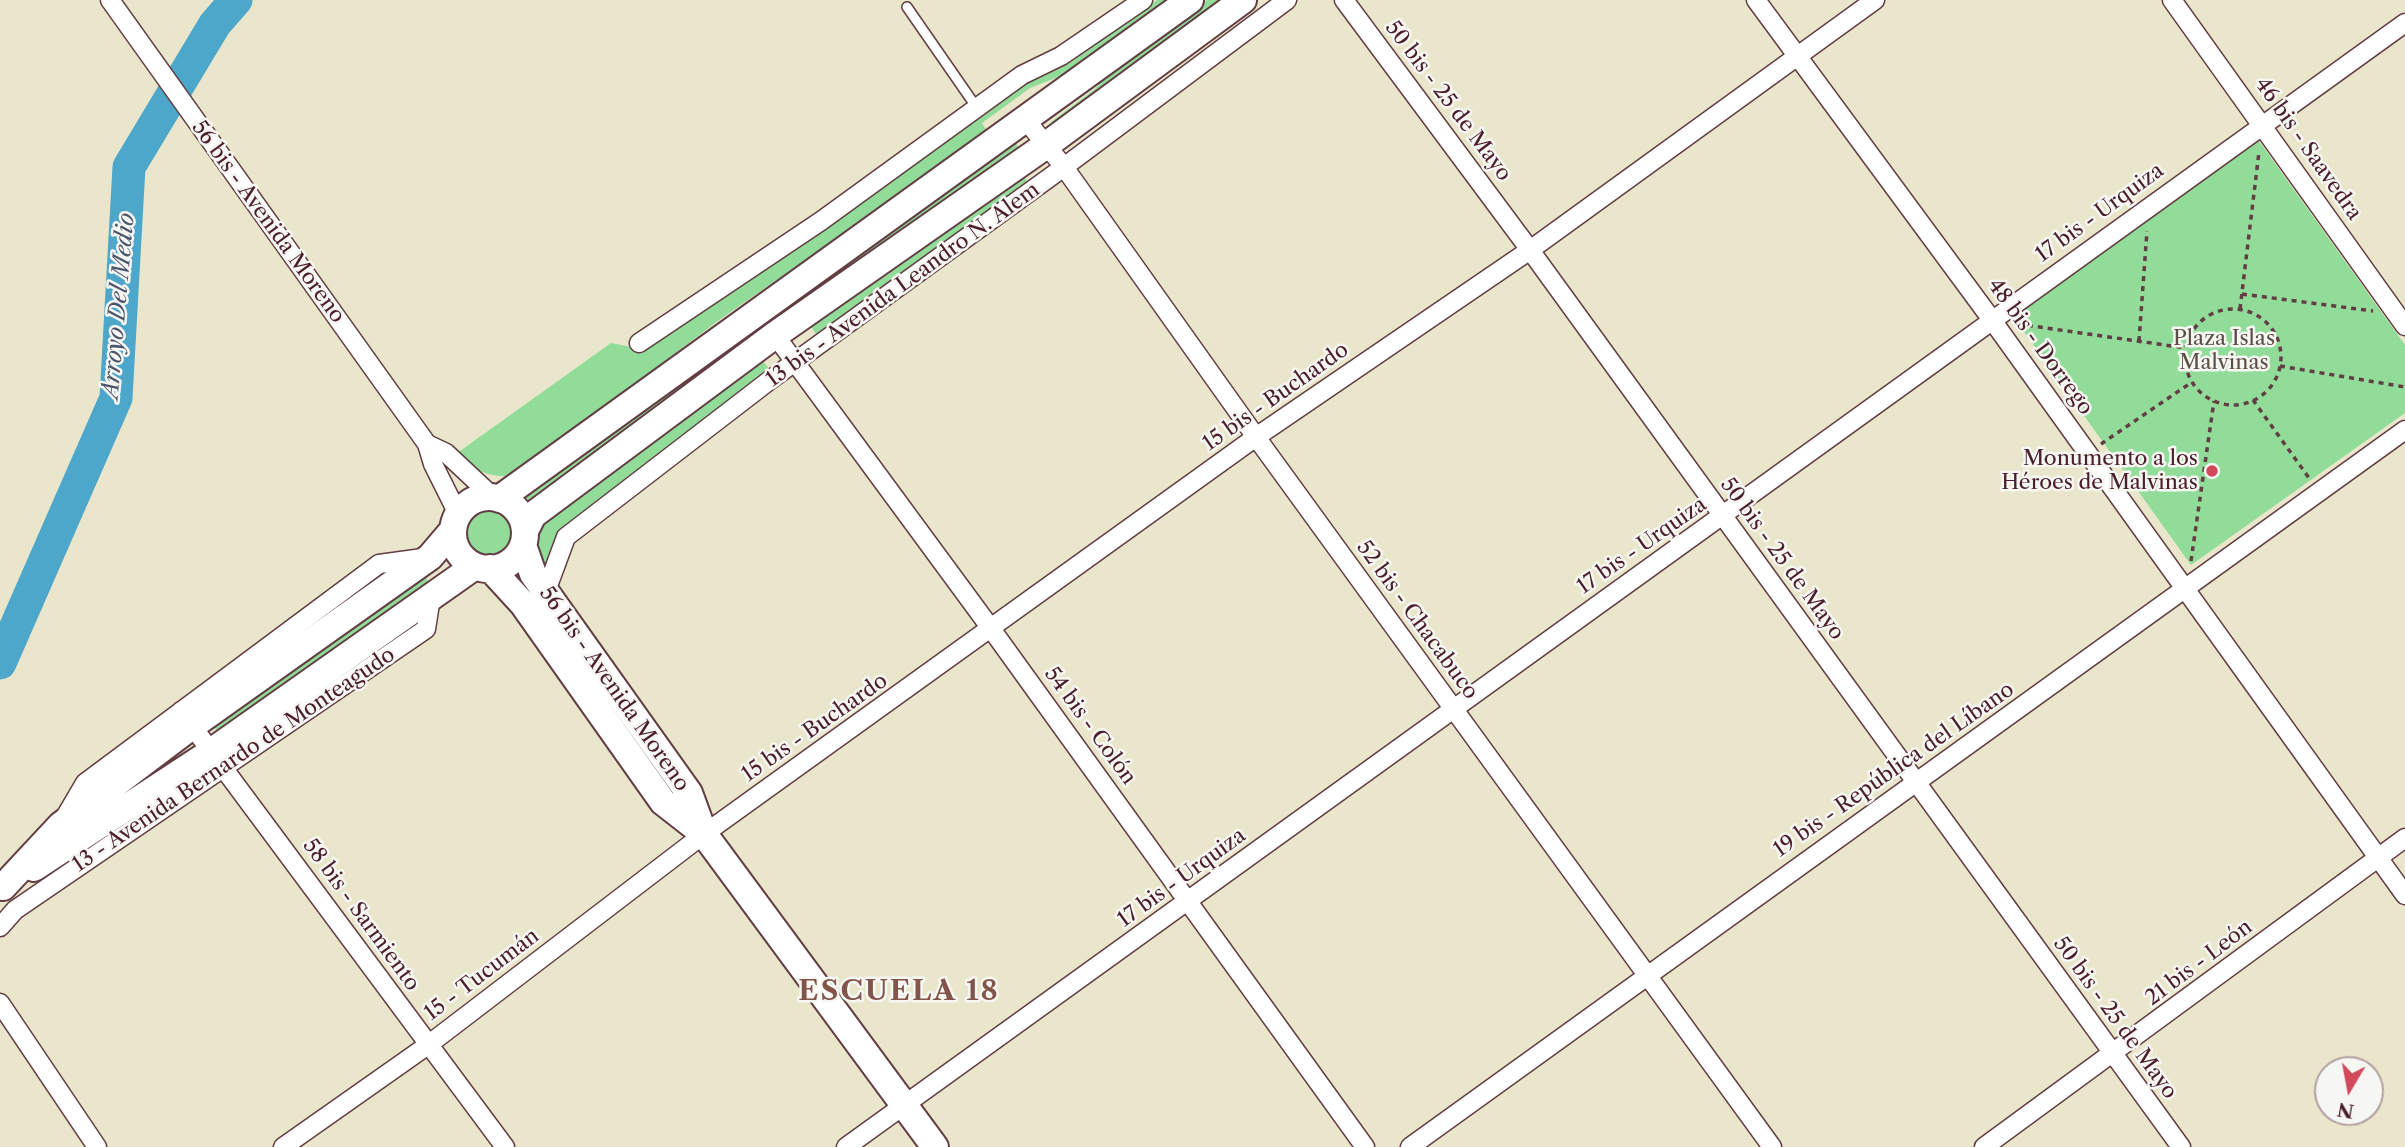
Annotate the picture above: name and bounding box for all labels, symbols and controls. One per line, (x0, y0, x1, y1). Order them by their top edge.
street label: 50 bis - 25 de Mayo (1380, 16, 1516, 186)
street label: 46 bis - Saavedra (2249, 73, 2367, 225)
street label: 56 bis - Avenida Moreno (186, 116, 350, 328)
street label: 17 bis - Urquiza (2031, 158, 2169, 268)
street label: 13 bis - Avenida Leandro N. Alem (761, 177, 1045, 393)
water label: Arroyo Del Medio (97, 212, 141, 400)
street label: 48 bis - Dorrego (1982, 274, 2098, 420)
park label: Plaza Islas Malvinas (2173, 326, 2275, 376)
street label: 15 bis - Buchardo (1198, 337, 1354, 457)
place label: Monumento a los Héroes de Malvinas (2001, 446, 2198, 496)
marker: Monumento a los Héroes de Malvinas (2204, 463, 2220, 479)
street label: 50 bis - 25 de Mayo (1715, 473, 1849, 645)
street label: 17 bis - Urquiza (1573, 492, 1711, 600)
street label: 52 bis - Chacabuco (1351, 536, 1483, 704)
street label: 56 bis - Avenida Moreno (534, 582, 694, 796)
street label: 13 - Avenida Bernardo de Monteagudo (68, 642, 400, 878)
street label: 54 bis - Colón (1039, 662, 1141, 790)
street label: 15 bis - Buchardo (737, 668, 893, 788)
street label: 19 bis - República del Líbano (1769, 677, 2019, 863)
street label: 17 bis - Urquiza (1113, 823, 1251, 933)
street label: 58 bis - Sarmiento (297, 834, 425, 996)
street label: 21 bis - León (2141, 915, 2257, 1011)
street label: 15 - Tucumán (420, 924, 544, 1026)
street label: 50 bis - 25 de Mayo (2048, 932, 2182, 1104)
district label: ESCUELA 18 (799, 975, 999, 1009)
north arrow (2314, 1056, 2384, 1126)
text: N (2335, 1097, 2356, 1123)

